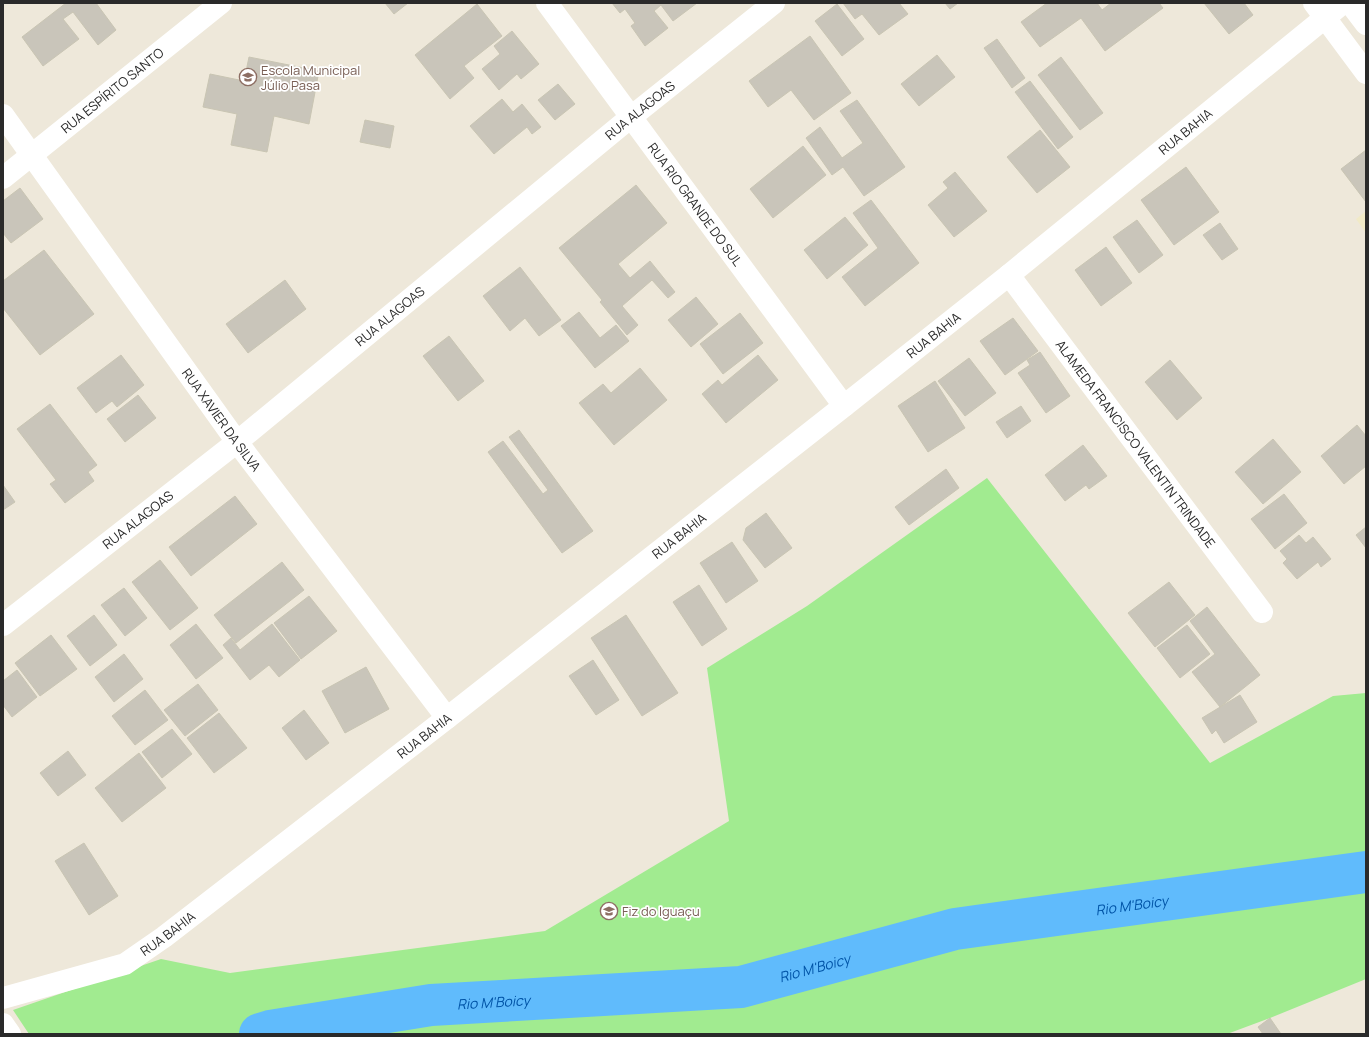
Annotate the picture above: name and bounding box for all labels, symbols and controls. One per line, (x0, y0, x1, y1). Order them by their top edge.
street label: RUA ESPÍRITO SANTO (57, 43, 168, 137)
place label: Escola Municipal Júlio Pasa (261, 61, 360, 94)
school or university icon: Escola Municipal Júlio Pasa (238, 67, 258, 87)
street label: RUA ALAGOAS (601, 76, 679, 144)
street label: RUA BAHIA (1155, 104, 1216, 159)
street label: RUA RIO GRANDE DO SUL (644, 139, 747, 270)
street label: RUA ALAGOAS (351, 282, 428, 350)
street label: RUA BAHIA (903, 308, 964, 362)
street label: ALAMEDA FRANCISCO VALENTIN TRINDADE (1052, 336, 1220, 551)
street label: RUA XAVIER DA SILVA (178, 365, 265, 475)
street label: RUA ALAGOAS (99, 486, 177, 553)
street label: RUA BAHIA (648, 509, 710, 563)
street label: RUA BAHIA (393, 709, 455, 762)
water label: Rio M'Boicy (1094, 890, 1172, 919)
school or university icon: Fiz do Iguaçu (599, 901, 619, 921)
place label: Fiz do Iguaçu (622, 902, 700, 920)
street label: RUA BAHIA (137, 907, 199, 960)
water label: Rio M'Boicy (777, 948, 855, 986)
water label: Rio M'Boicy (456, 990, 533, 1013)

